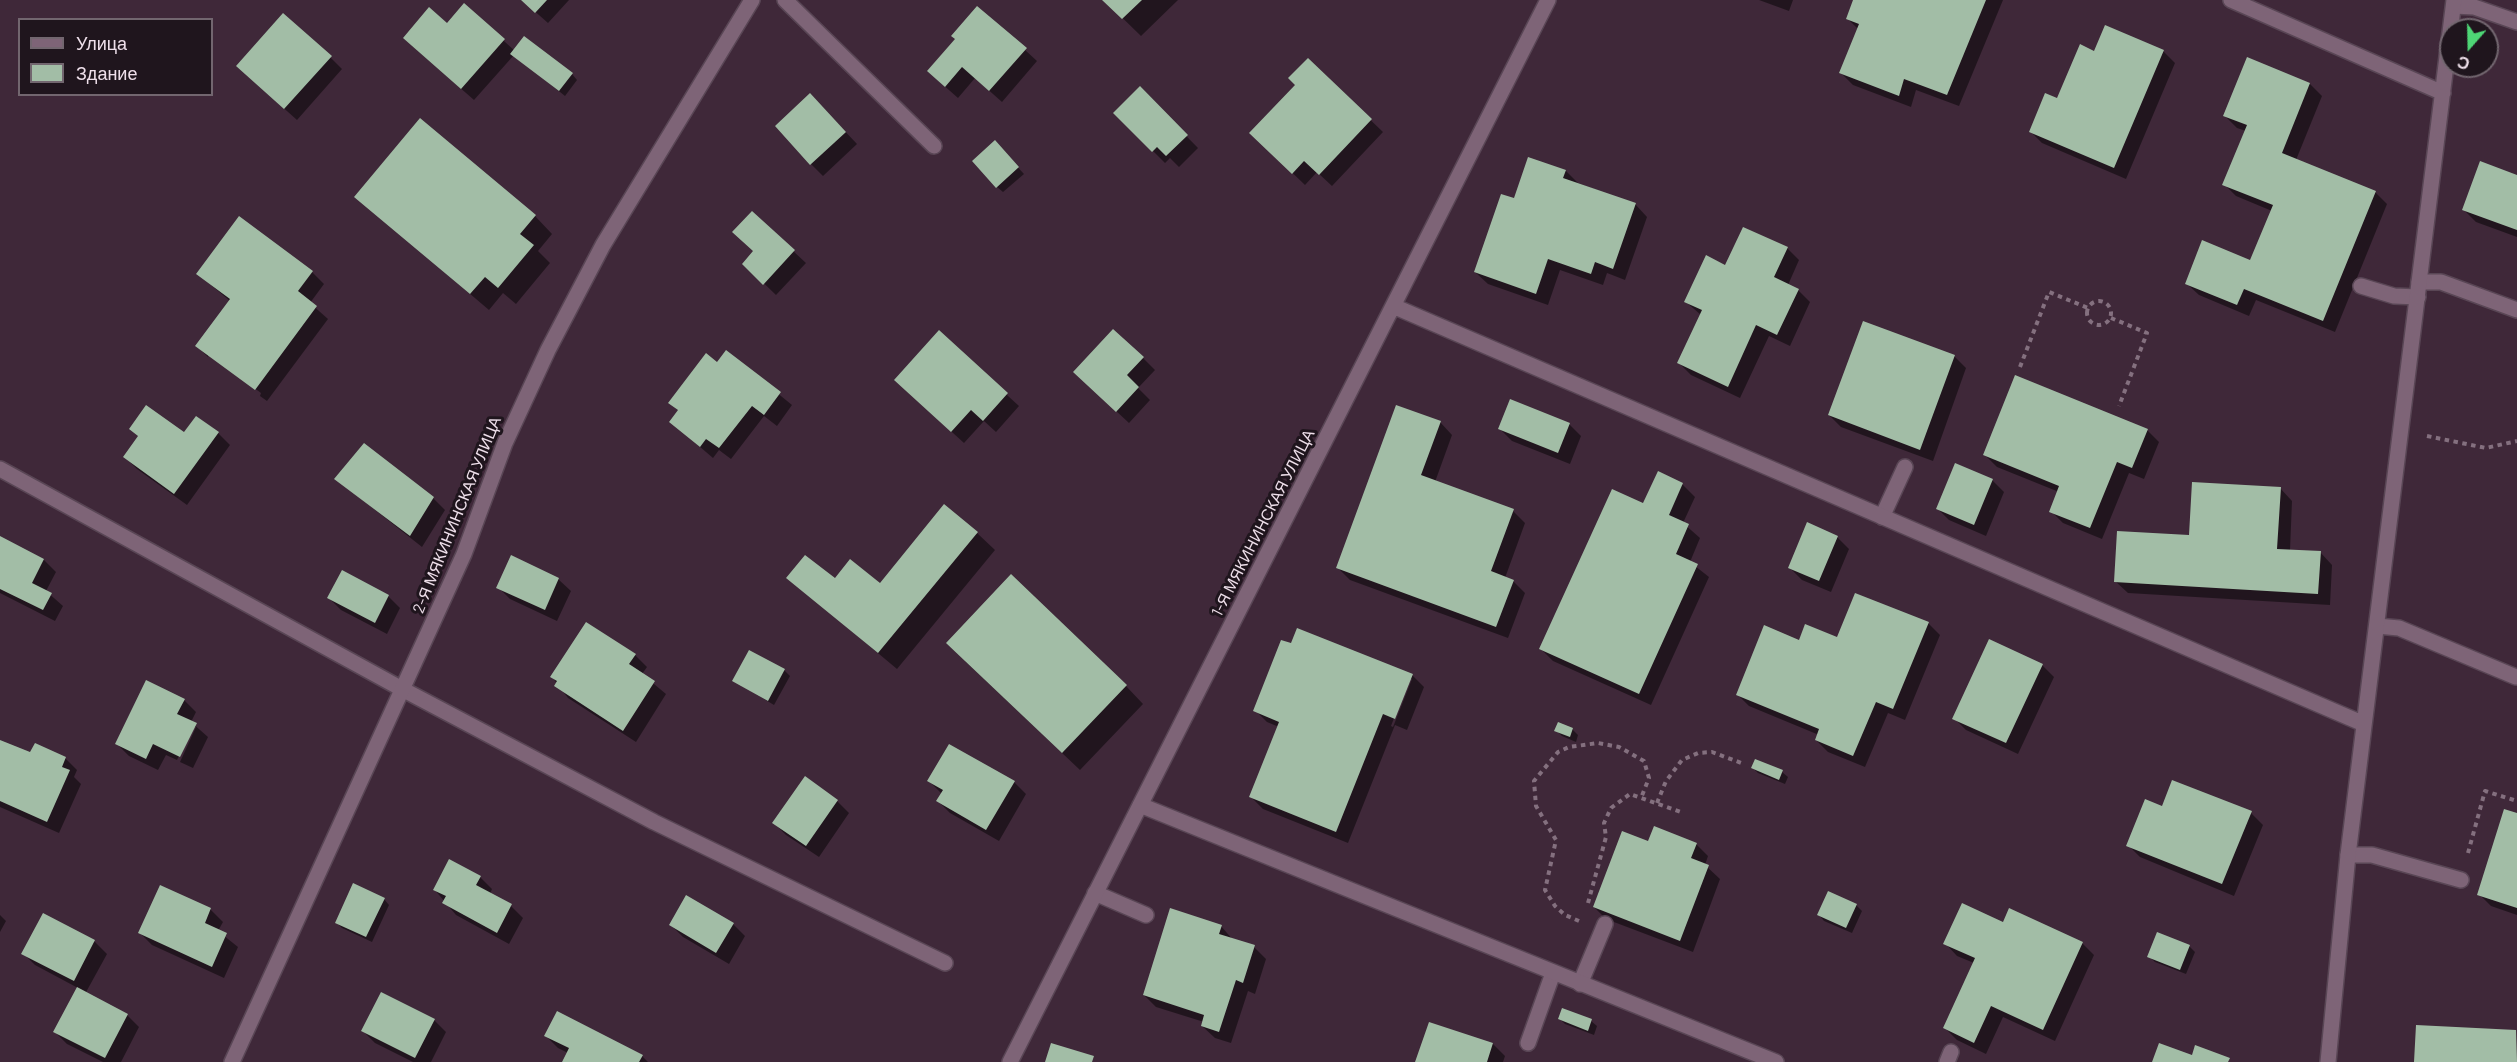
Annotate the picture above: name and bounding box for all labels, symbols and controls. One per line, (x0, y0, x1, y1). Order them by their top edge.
legend (18, 18, 213, 96)
north arrow (2439, 18, 2499, 78)
text: Улица (76, 32, 127, 54)
text: С (2455, 53, 2472, 74)
text: Здание (76, 62, 137, 84)
street label: 2-Я МЯКИНИНСКАЯ УЛИЦА (409, 414, 505, 616)
street label: 1-Я МЯКИНИНСКАЯ УЛИЦА (1207, 426, 1319, 620)

